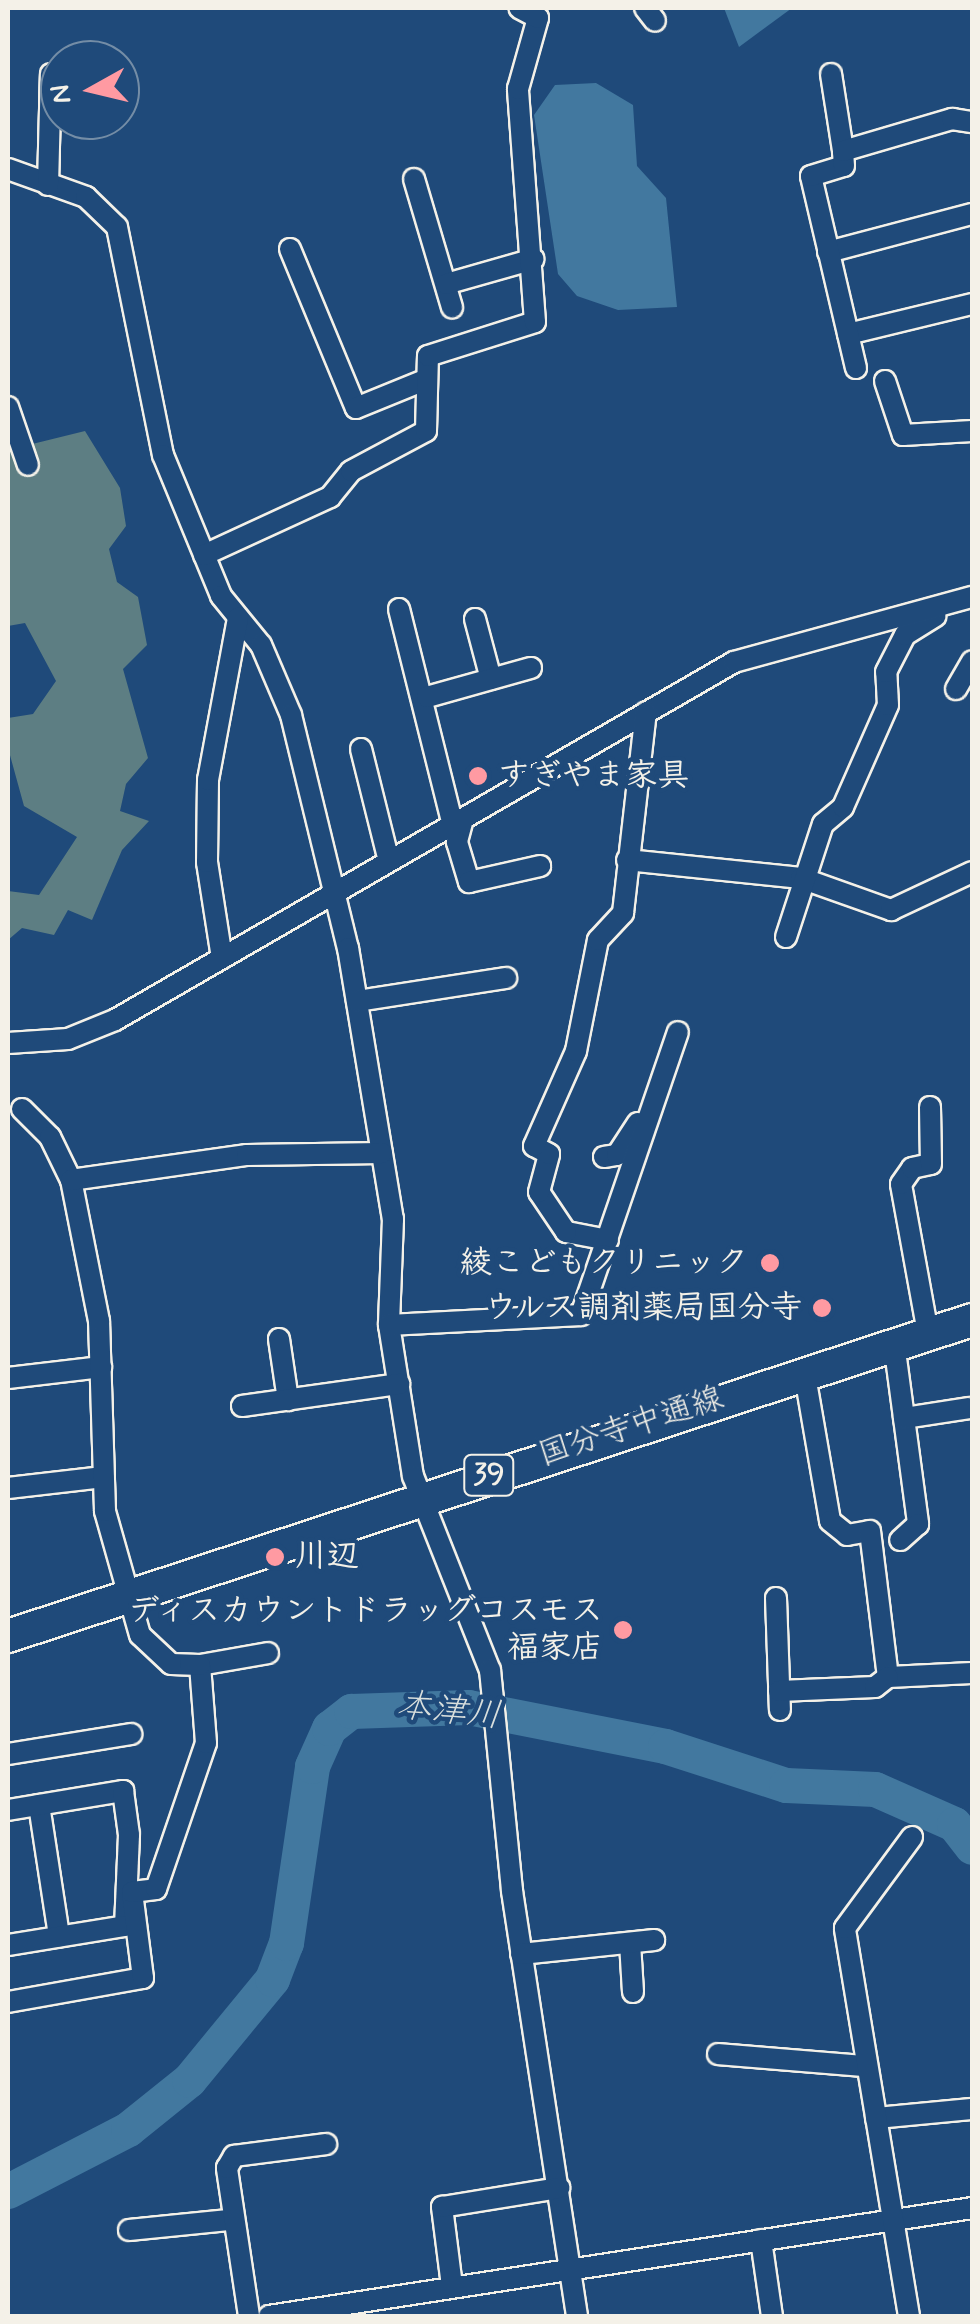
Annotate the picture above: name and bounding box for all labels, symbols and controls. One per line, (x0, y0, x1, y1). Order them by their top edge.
north arrow (40, 40, 140, 140)
text: N (42, 82, 81, 106)
place label: すぎやま家具 (498, 757, 690, 795)
marker: すぎやま家具 (467, 765, 489, 787)
place label: 綾こどもクリニック (460, 1244, 748, 1282)
marker: 綾こどもクリニック (757, 1250, 783, 1276)
place label: ウルス調剤薬局国分寺 (482, 1289, 802, 1327)
marker: ウルス調剤薬局国分寺 (811, 1297, 833, 1319)
street label: 国分寺中通線 (534, 1379, 728, 1475)
road number: 39 (462, 1450, 516, 1500)
place label: 川辺 (295, 1538, 359, 1576)
marker: 川辺 (264, 1546, 286, 1568)
place label: ディスカウントドラッグコスモス 福家店 (123, 1593, 603, 1668)
marker: ディスカウントドラッグコスモス 福家店 (612, 1619, 634, 1641)
water label: 本津川 (395, 1685, 503, 1737)

